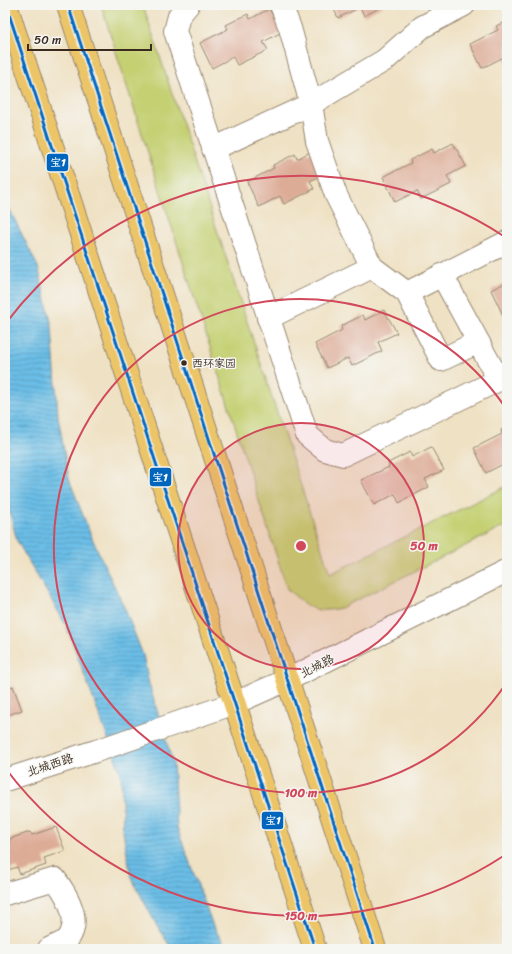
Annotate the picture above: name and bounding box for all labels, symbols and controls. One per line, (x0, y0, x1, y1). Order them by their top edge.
scale bar (28, 26, 151, 52)
text: 50 m (34, 29, 61, 51)
line badge: 宝1 (46, 153, 69, 172)
text: 宝1 (50, 153, 66, 172)
place label: 西环家园 (192, 354, 236, 373)
marker: 西环家园 (179, 358, 189, 368)
line badge: 宝1 (149, 467, 172, 487)
text: 宝1 (152, 468, 168, 487)
text: 50 m (410, 535, 438, 557)
centre of rings (294, 539, 308, 553)
street label: 北城路 (296, 648, 338, 684)
street label: 北城西路 (24, 747, 76, 783)
text: 100 m (285, 782, 318, 804)
line badge: 宝1 (261, 811, 284, 830)
text: 宝1 (265, 811, 281, 830)
text: 150 m (285, 905, 318, 927)

